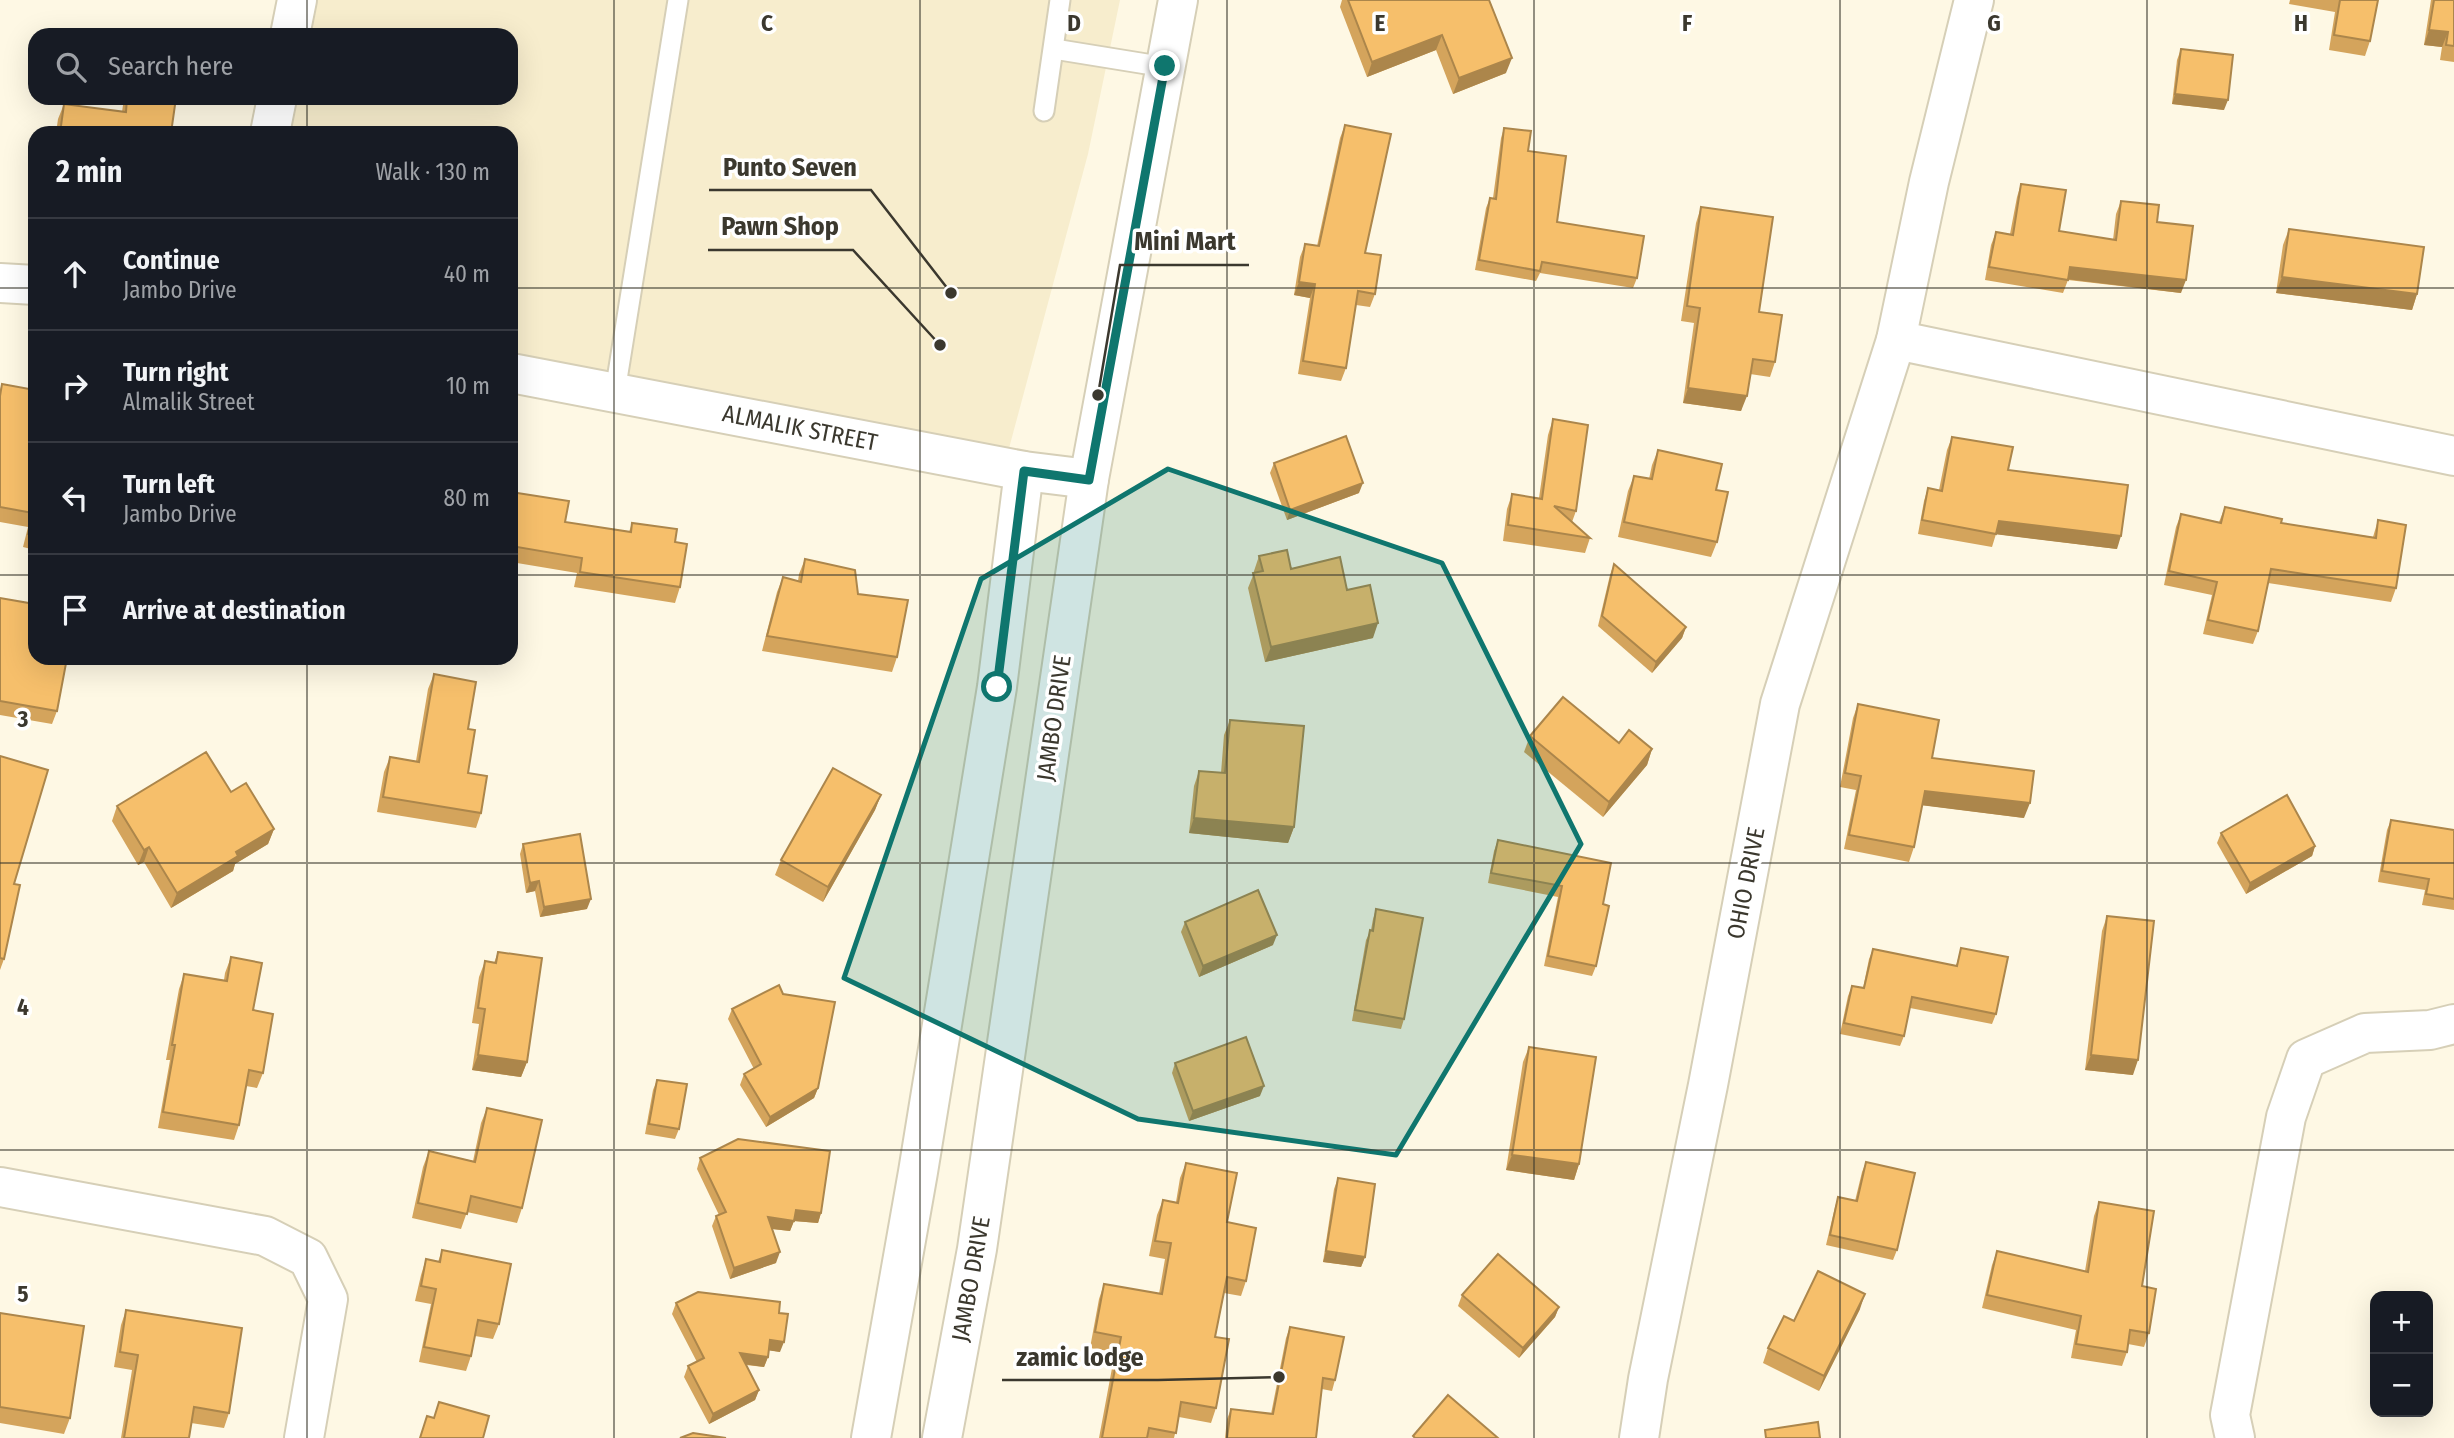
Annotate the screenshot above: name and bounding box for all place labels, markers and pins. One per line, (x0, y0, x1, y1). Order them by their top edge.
callout: Punto Seven (709, 143, 871, 190)
callout: Pawn Shop (708, 203, 853, 250)
callout: Mini Mart (1120, 218, 1249, 265)
callout: zamic lodge (1002, 1333, 1158, 1380)

